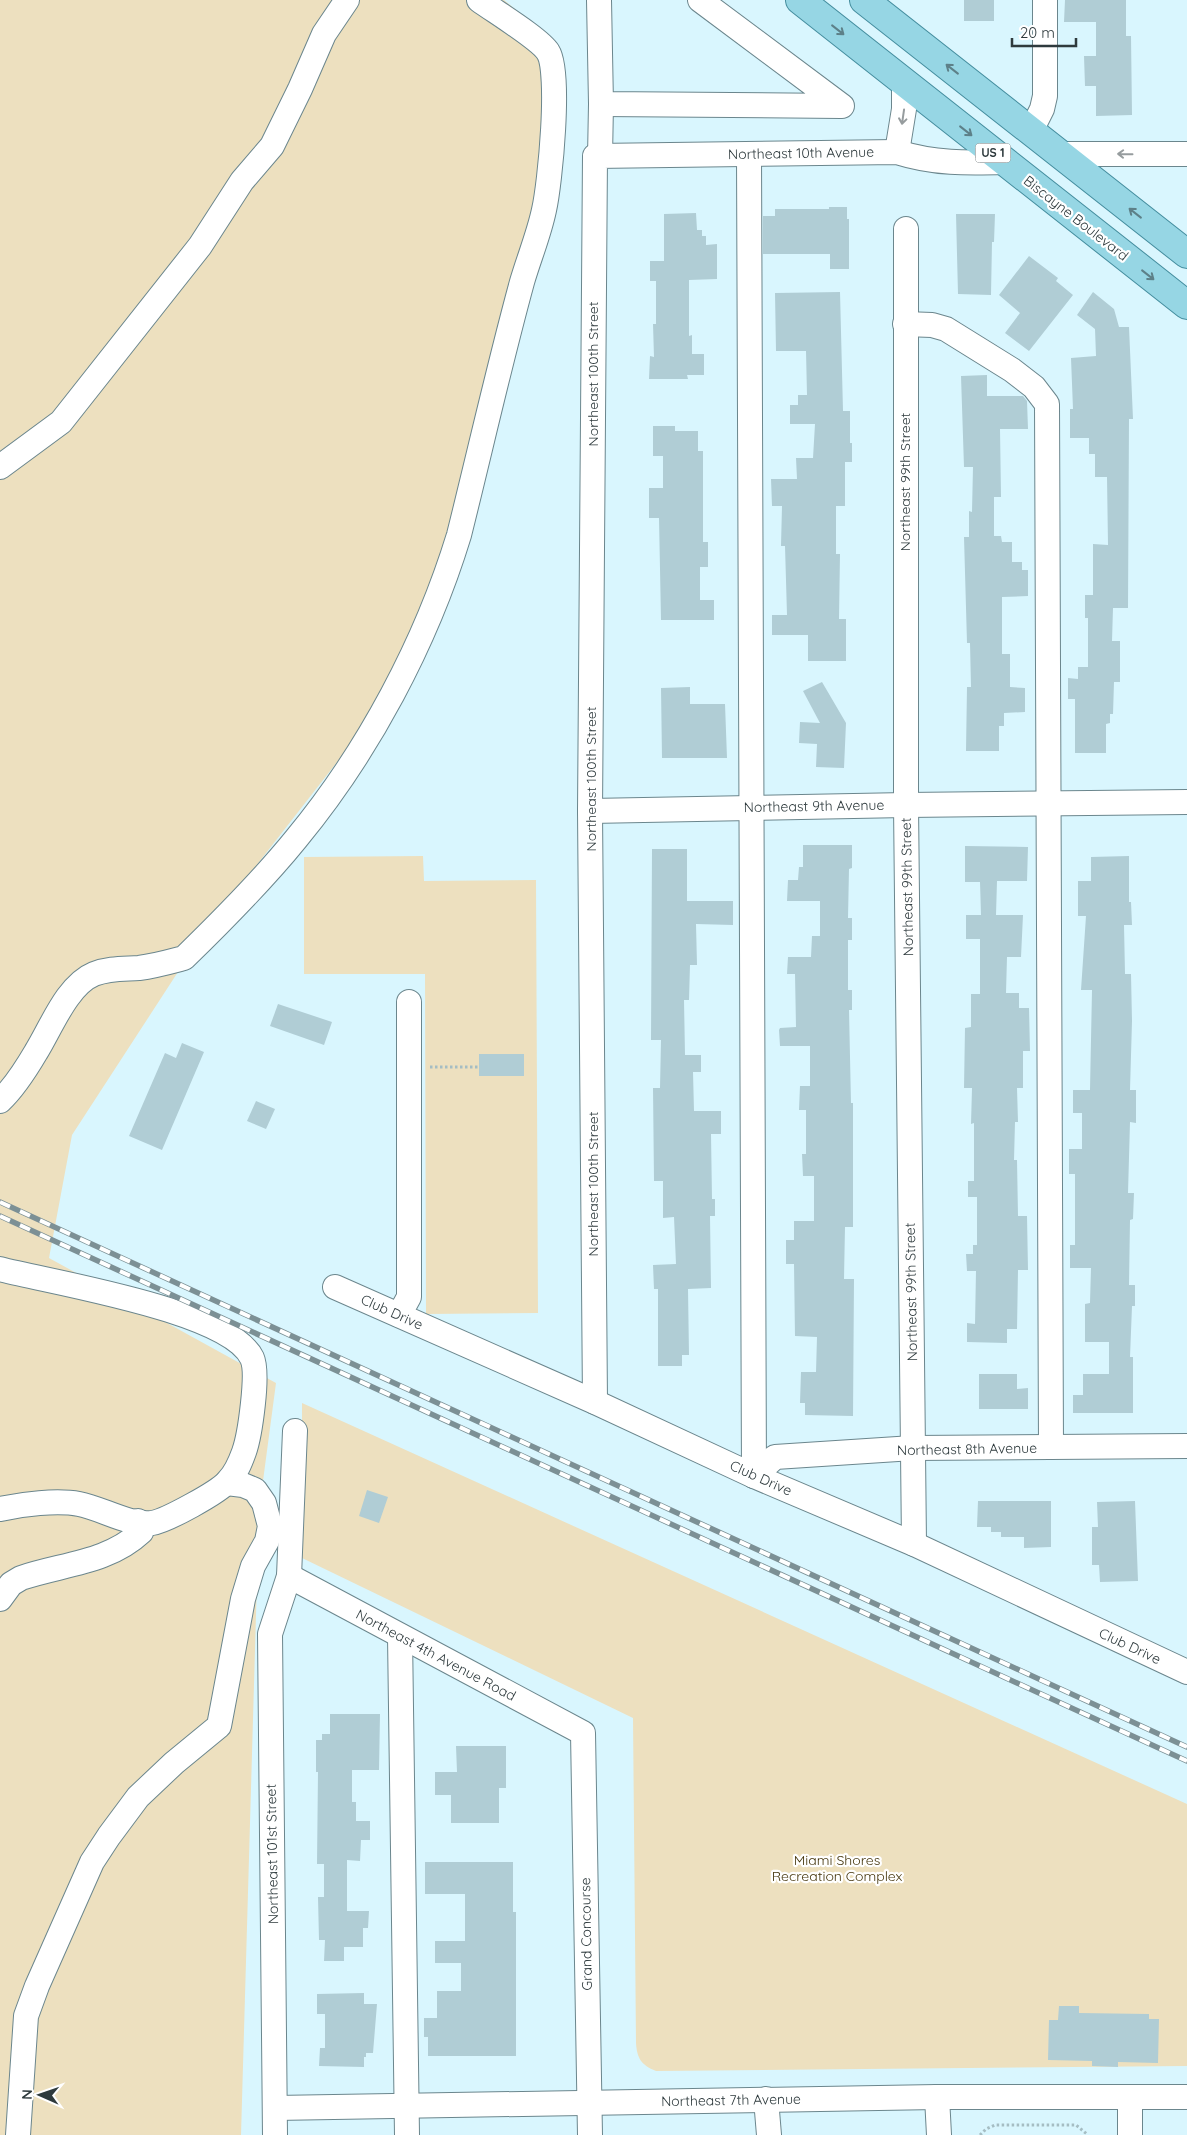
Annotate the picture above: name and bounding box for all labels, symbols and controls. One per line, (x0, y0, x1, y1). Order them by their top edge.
scale bar (1012, 15, 1076, 47)
text: 20 m (1020, 23, 1055, 42)
one-way arrow (831, 25, 844, 36)
one-way arrow (946, 64, 959, 75)
one-way arrow (897, 109, 907, 125)
one-way arrow (959, 126, 973, 136)
street label: Northeast 10th Avenue (728, 143, 874, 163)
road number: US 1 (976, 144, 1010, 162)
one-way arrow (1117, 149, 1134, 159)
street label: Biscayne Boulevard (1020, 171, 1132, 265)
one-way arrow (1129, 208, 1142, 219)
one-way arrow (1141, 269, 1154, 280)
street label: Northeast 100th Street (584, 301, 602, 446)
street label: Northeast 99th Street (896, 412, 914, 551)
street label: Northeast 100th Street (582, 706, 600, 851)
street label: Northeast 9th Avenue (744, 796, 884, 816)
street label: Northeast 99th Street (897, 817, 917, 957)
street label: Northeast 100th Street (584, 1111, 602, 1256)
street label: Northeast 99th Street (901, 1222, 921, 1362)
street label: Club Drive (358, 1290, 426, 1334)
street label: Northeast 8th Avenue (897, 1439, 1037, 1459)
street label: Club Drive (727, 1456, 795, 1500)
street label: Northeast 4th Avenue Road (353, 1605, 519, 1705)
street label: Club Drive (1096, 1624, 1164, 1668)
street label: Northeast 101st Street (262, 1783, 282, 1924)
park label: Miami Shores Recreation Complex (772, 1851, 903, 1885)
street label: Grand Concourse (576, 1877, 596, 1991)
north arrow (15, 2070, 65, 2120)
text: N (18, 2089, 36, 2100)
street label: Northeast 7th Avenue (661, 2090, 801, 2110)

